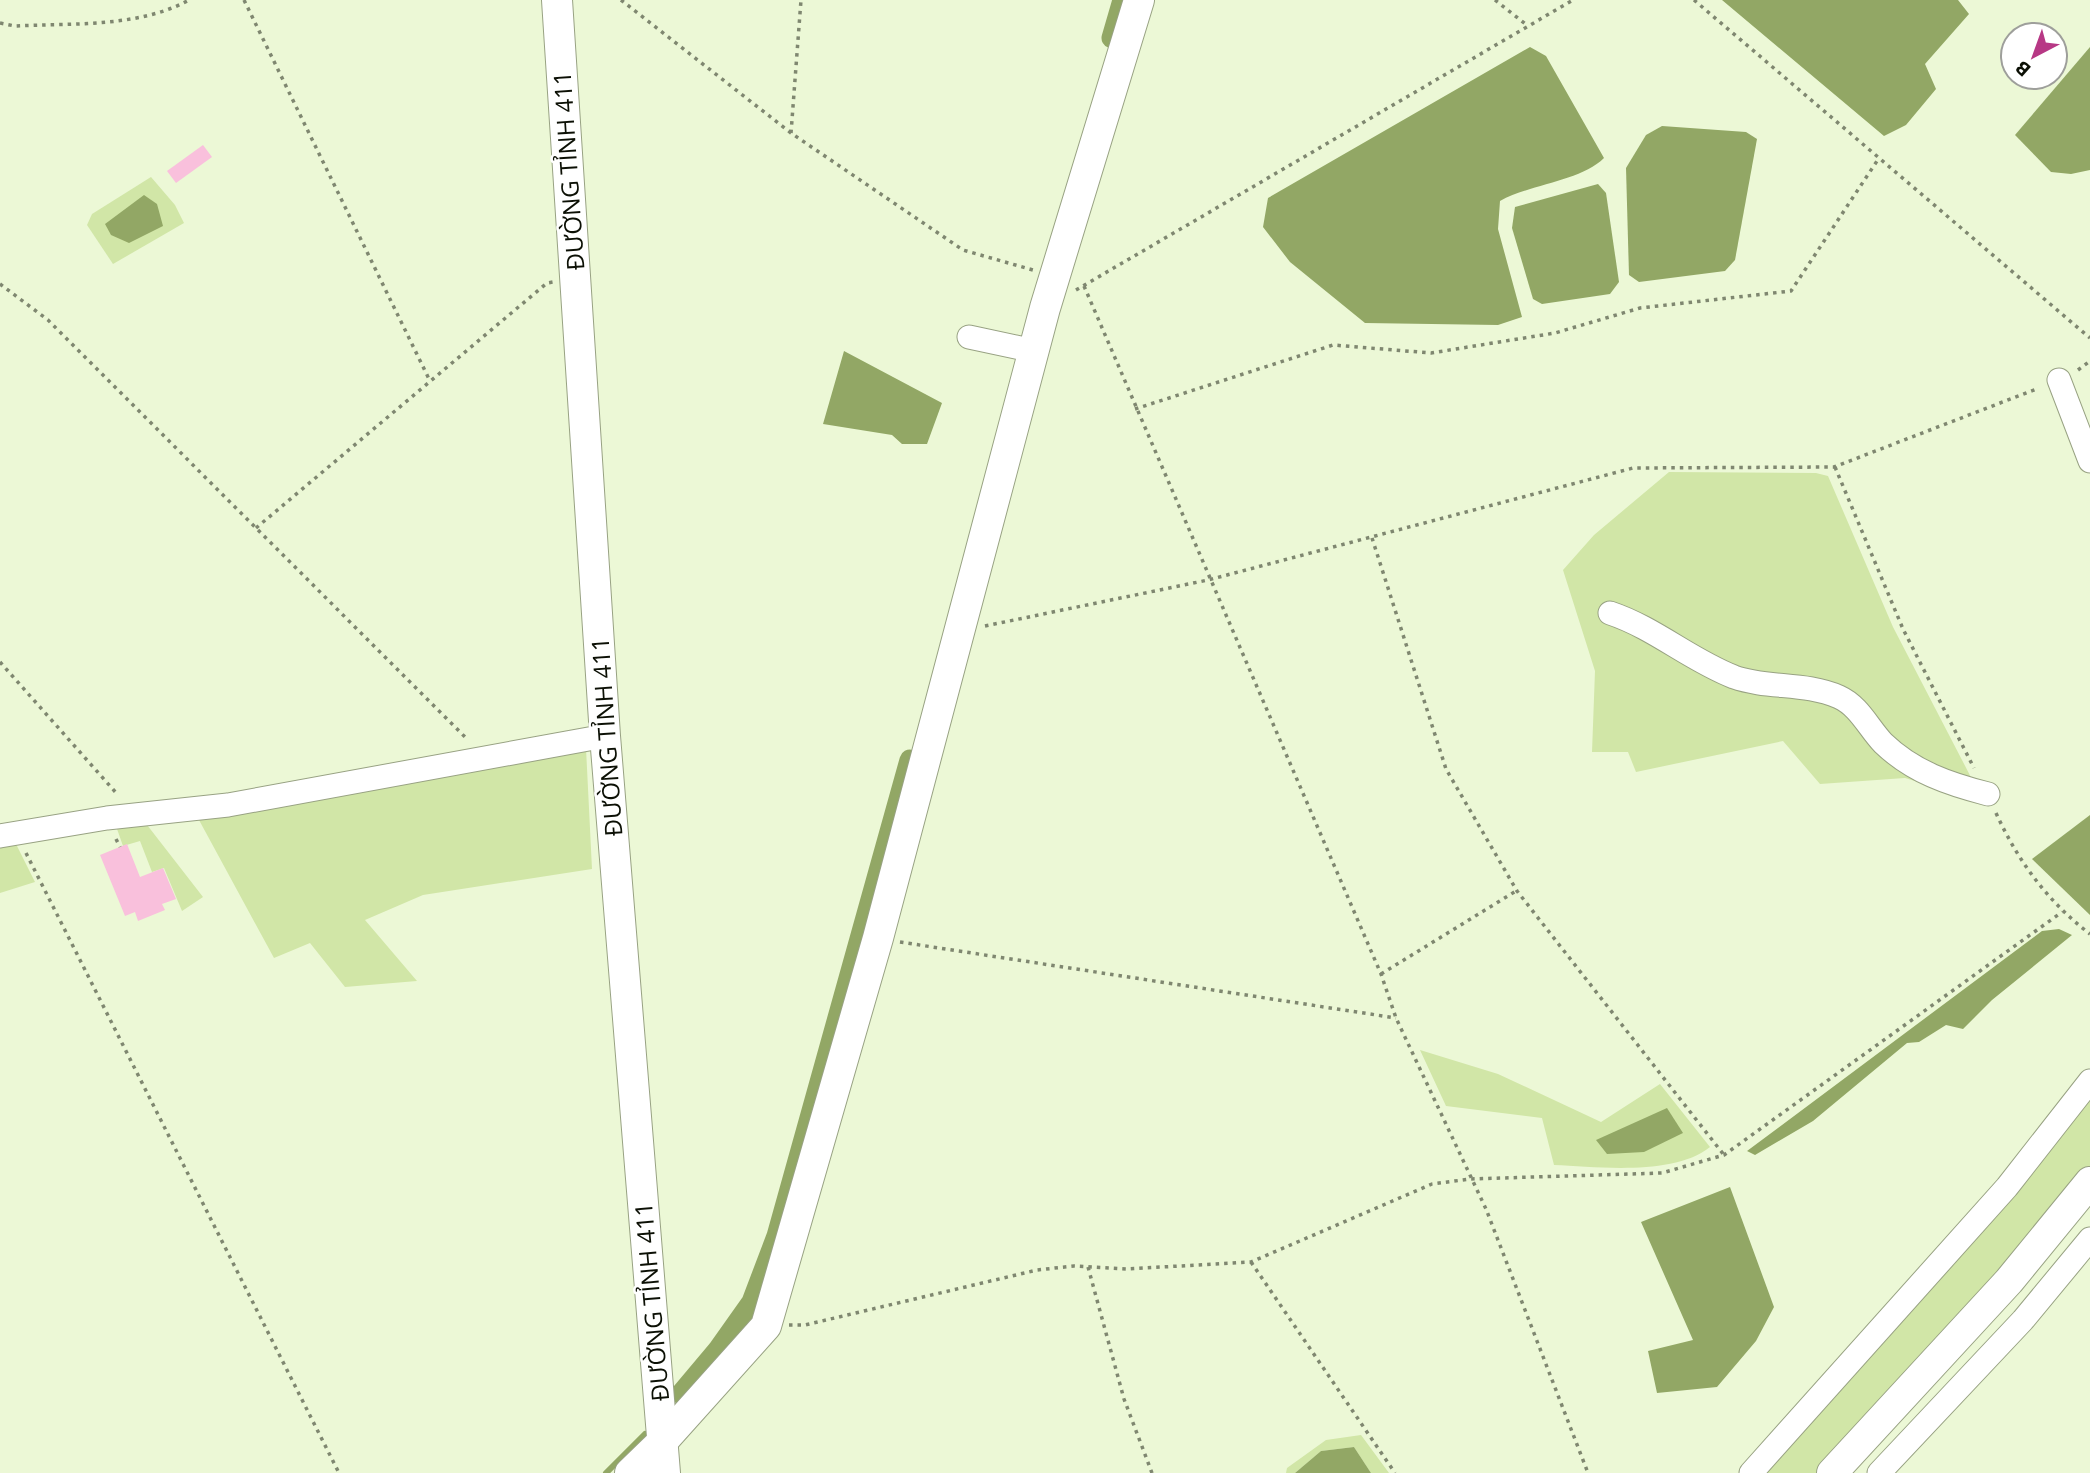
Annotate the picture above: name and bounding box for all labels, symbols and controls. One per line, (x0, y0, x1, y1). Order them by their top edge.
north arrow (1999, 21, 2069, 91)
text: B (2010, 55, 2036, 83)
street label: ĐƯỜNG TỈNH 411 (545, 70, 591, 272)
street label: ĐƯỜNG TỈNH 411 (583, 636, 629, 838)
street label: ĐƯỜNG TỈNH 411 (626, 1201, 676, 1403)

